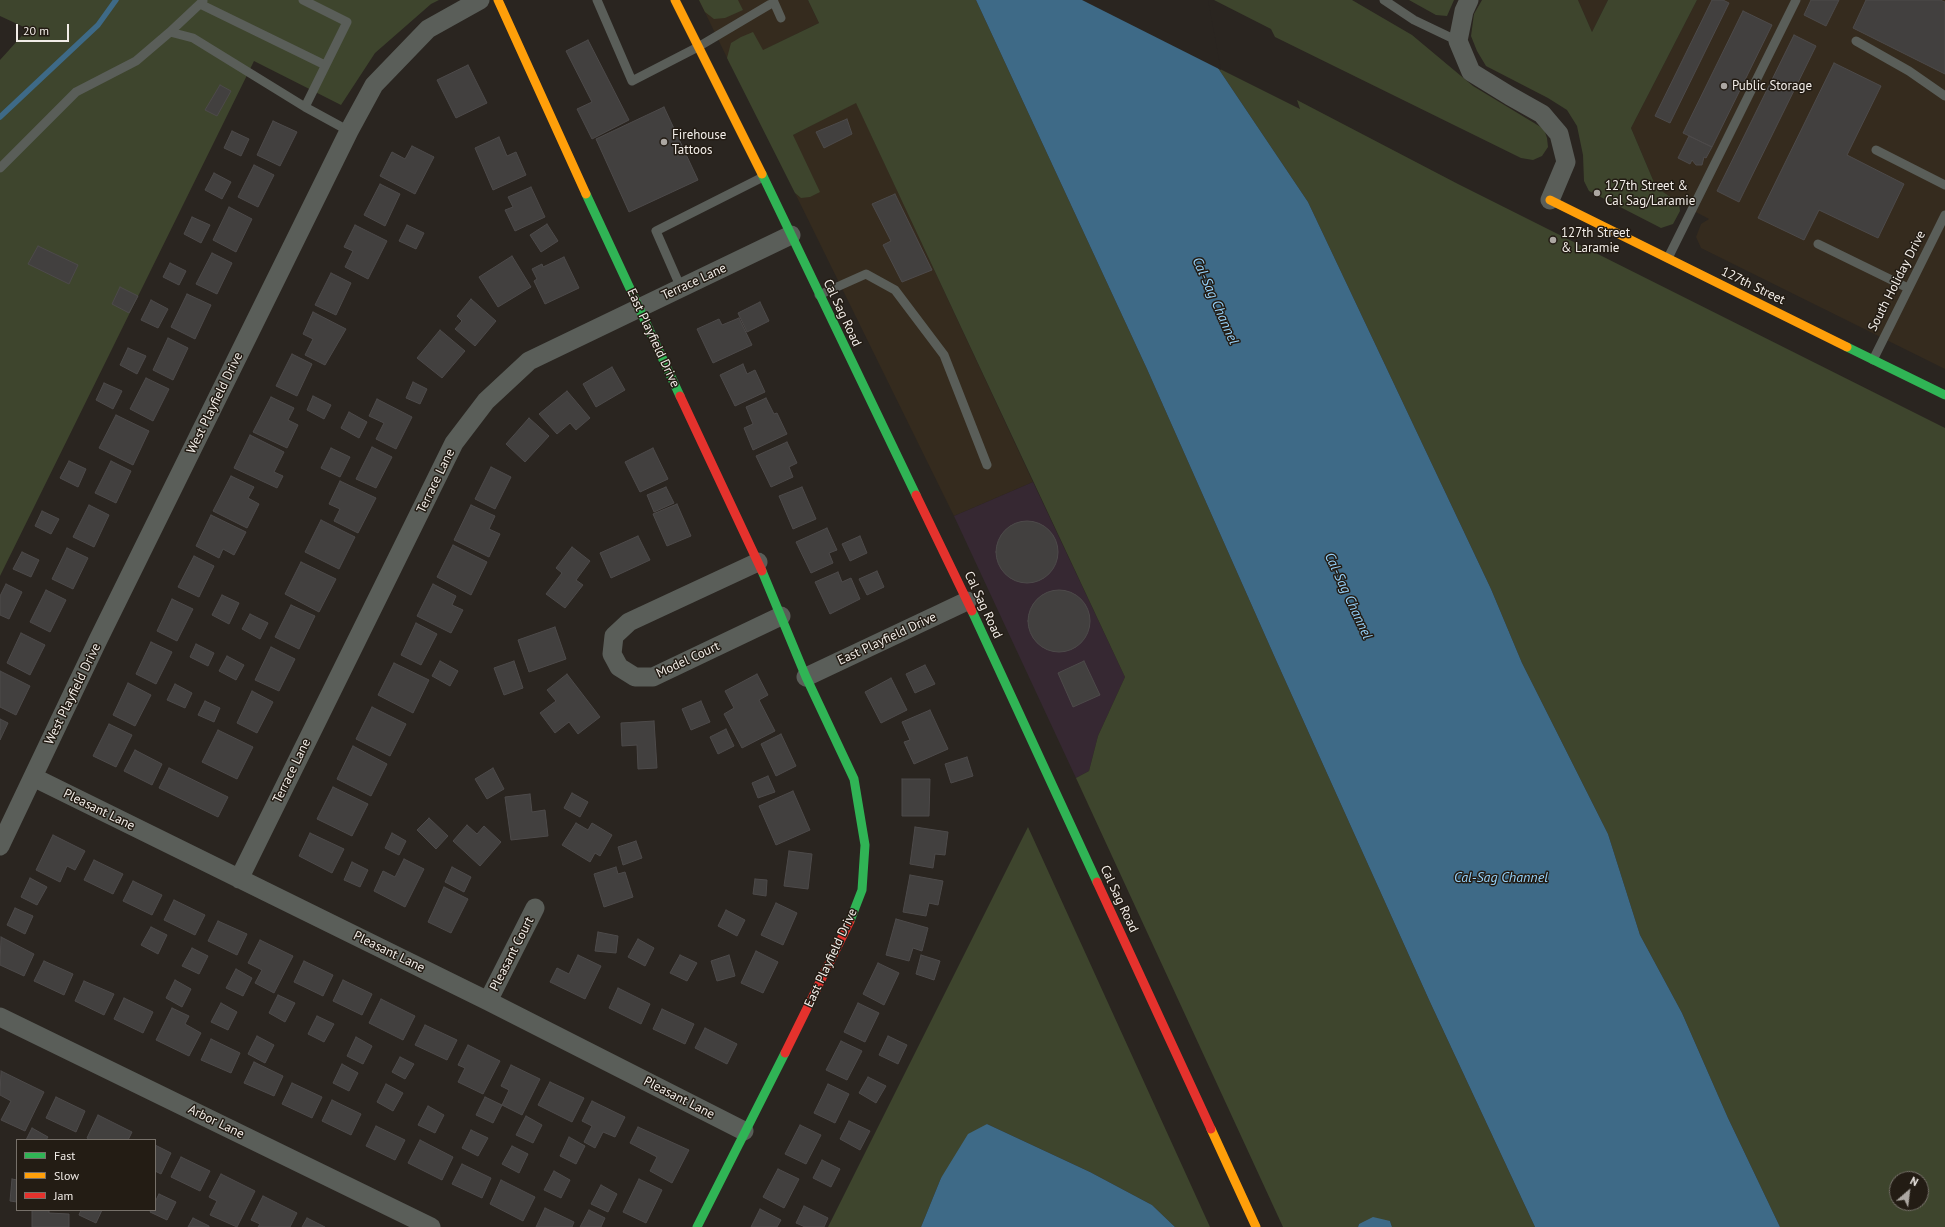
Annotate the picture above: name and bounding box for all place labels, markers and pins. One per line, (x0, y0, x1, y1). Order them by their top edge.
place label: Public Storage (1732, 78, 1812, 94)
marker: Public Storage (1719, 81, 1729, 91)
place label: Firehouse Tattoos (672, 127, 726, 158)
marker: Firehouse Tattoos (659, 137, 669, 147)
place label: 127th Street & Cal Sag/Laramie (1605, 178, 1695, 209)
marker: 127th Street & Cal Sag/Laramie (1592, 188, 1602, 198)
place label: 127th Street & Laramie (1561, 225, 1630, 256)
marker: 127th Street & Laramie (1548, 235, 1558, 245)

